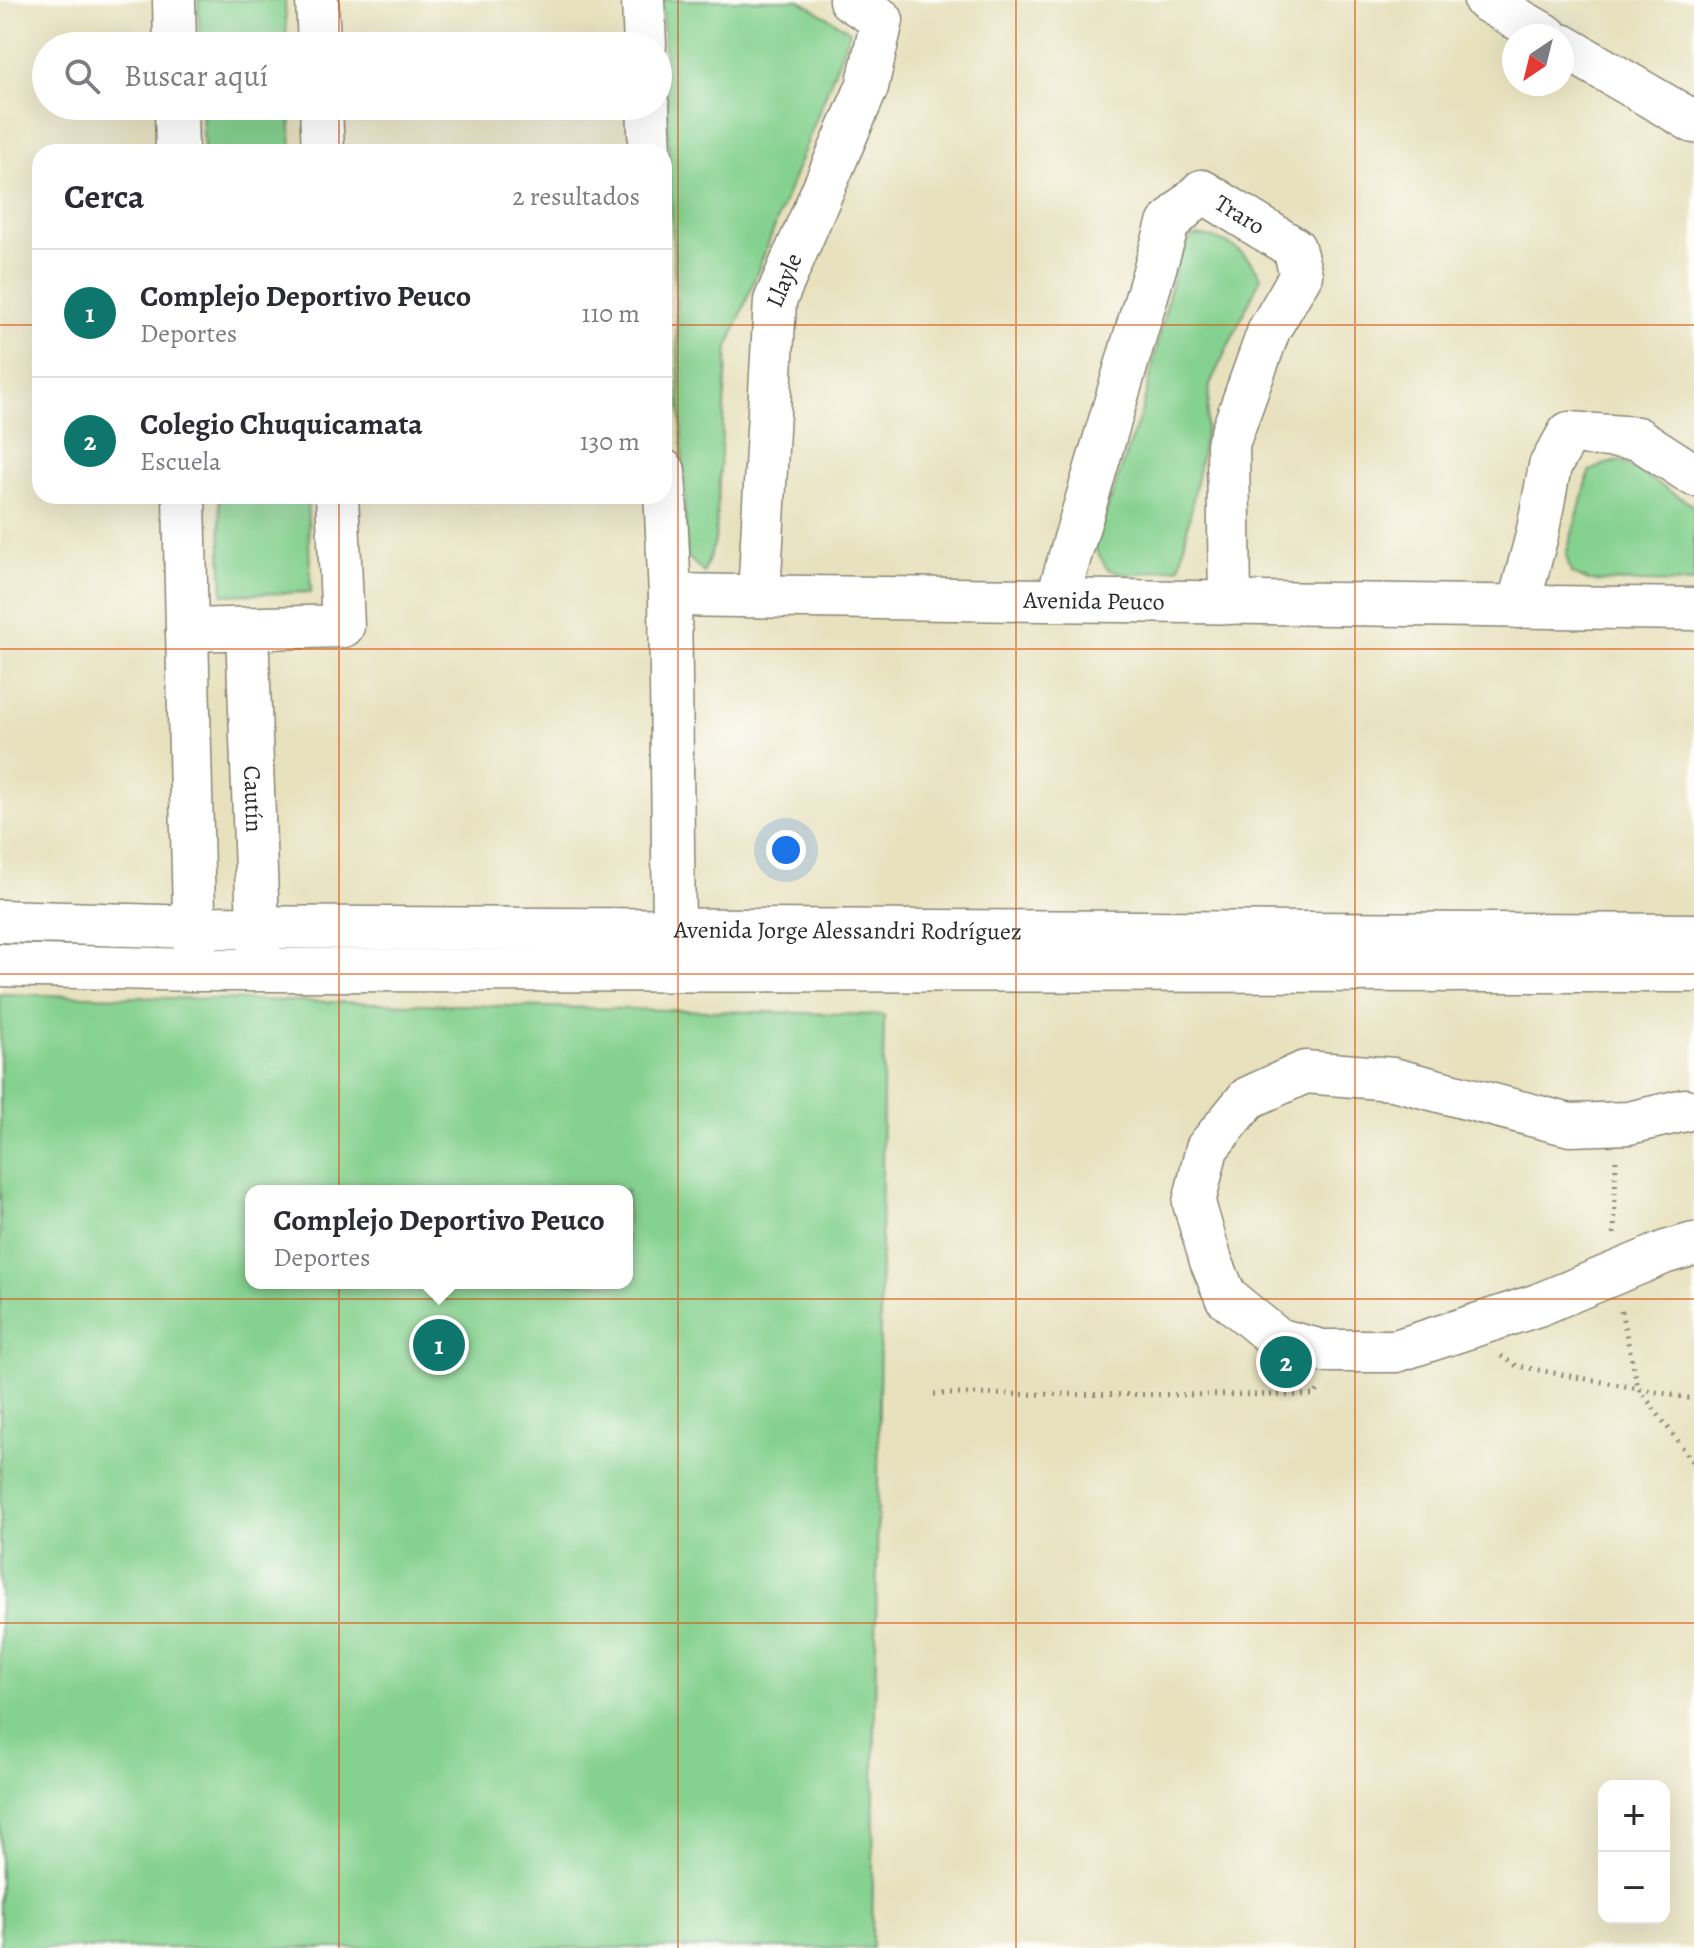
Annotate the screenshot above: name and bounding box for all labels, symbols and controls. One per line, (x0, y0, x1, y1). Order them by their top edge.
north arrow (1502, 24, 1574, 96)
search box (32, 32, 672, 120)
icon: search (60, 54, 104, 98)
text: Buscar aquí (124, 56, 268, 96)
text: Cerca (64, 173, 145, 220)
text: 2 resultados (512, 179, 640, 214)
street label: Traro (1209, 187, 1271, 242)
street label: Llayle (758, 248, 810, 312)
text: Complejo Deportivo Peuco (140, 276, 471, 316)
text: 1 (85, 296, 95, 331)
text: 110 m (582, 296, 640, 331)
text: Deportes (140, 316, 237, 351)
text: Colegio Chuquicamata (140, 404, 423, 444)
text: 2 (84, 424, 96, 459)
text: 130 m (580, 424, 640, 459)
text: Escuela (140, 444, 221, 479)
street label: Avenida Peuco (1022, 584, 1165, 618)
street label: Cautín (236, 765, 271, 833)
your location (766, 830, 806, 870)
street label: Avenida Jorge Alessandri Rodríguez (673, 914, 1022, 947)
popup (245, 1185, 633, 1289)
text: Complejo Deportivo Peuco (273, 1200, 605, 1240)
text: Deportes (273, 1240, 371, 1275)
pin: 1 (413, 1315, 465, 1375)
pin: 2 (1260, 1332, 1312, 1392)
map controls (1598, 1780, 1670, 1924)
button: + (1598, 1780, 1670, 1852)
button: − (1598, 1852, 1670, 1924)

